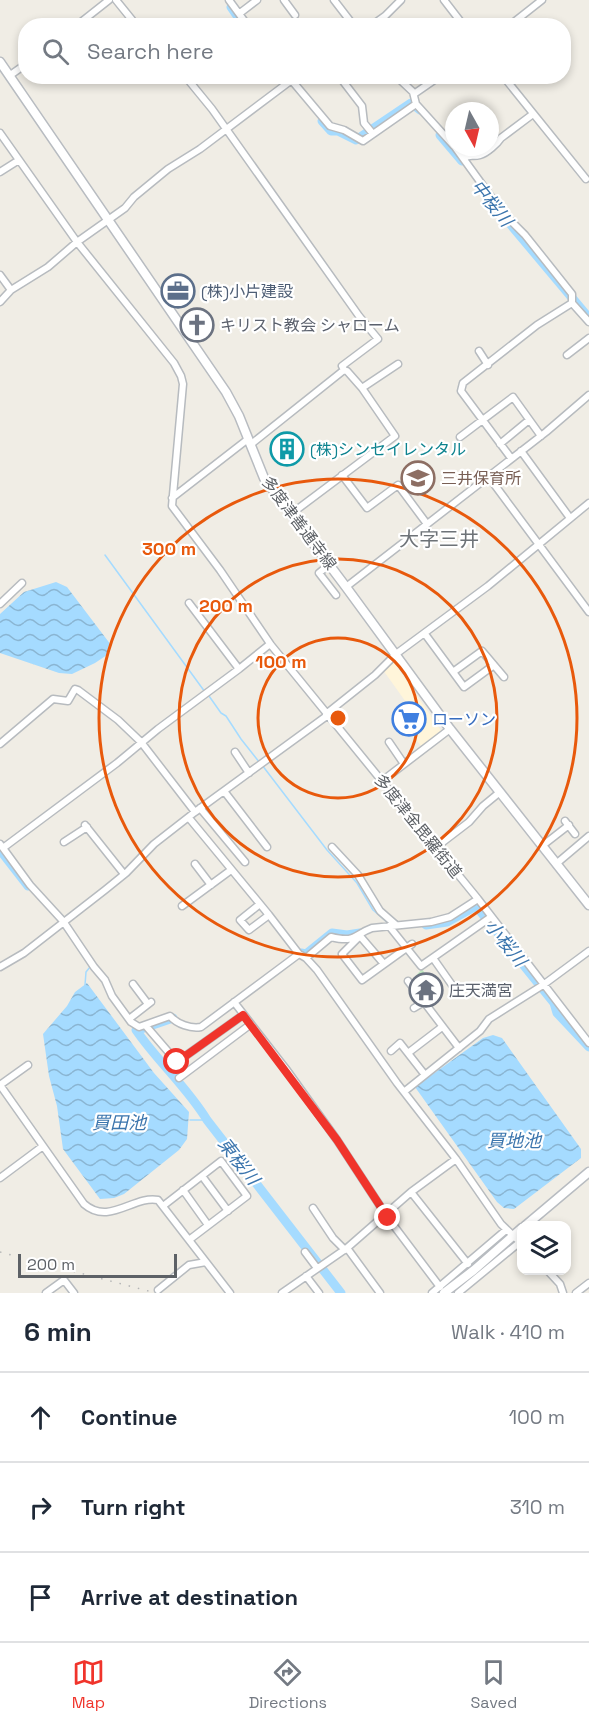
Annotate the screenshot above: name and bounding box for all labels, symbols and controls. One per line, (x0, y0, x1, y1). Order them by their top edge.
search box (18, 18, 571, 84)
icon: search (39, 35, 72, 68)
text: Search here (87, 37, 214, 65)
north arrow (445, 102, 499, 156)
water label: 中桜川 (466, 175, 519, 233)
office icon: (株)小片建設 (160, 273, 196, 309)
place label: (株)小片建設 (201, 281, 293, 302)
church icon: キリスト教会 シャローム (179, 307, 215, 343)
place label: キリスト教会 シャローム (220, 315, 400, 336)
building icon: (株)シンセイレンタル (269, 431, 305, 467)
place label: (株)シンセイレンタル (310, 439, 466, 460)
school or university icon: 三井保育所 (400, 460, 436, 496)
place label: 三井保育所 (441, 468, 521, 489)
street label: 多度津善通寺線 (257, 472, 341, 574)
district label: 大字三井 (399, 526, 479, 552)
text: 300 m (142, 537, 196, 560)
text: 200 m (199, 594, 253, 617)
text: 100 m (255, 650, 307, 673)
supermarket icon: ローソン (391, 701, 427, 737)
centre of rings (328, 708, 348, 728)
place label: ローソン (432, 709, 496, 730)
street label: 多度津金毘羅街道 (370, 770, 466, 882)
water label: 小桜川 (480, 915, 533, 973)
temple icon: 庄天満宮 (408, 972, 444, 1008)
place label: 庄天満宮 (449, 980, 513, 1001)
route start (163, 1048, 189, 1074)
water label: 買田池 (92, 1111, 148, 1134)
water label: 買地池 (487, 1129, 543, 1152)
water label: 東桜川 (213, 1133, 266, 1191)
route end (374, 1204, 400, 1230)
map controls (517, 1221, 571, 1275)
button: layers (517, 1221, 571, 1275)
scale bar (18, 1251, 177, 1278)
text: 200 m (27, 1254, 75, 1275)
text: 6 min (24, 1315, 92, 1349)
text: Walk · 410 m (451, 1319, 565, 1345)
icon: ahead (24, 1401, 57, 1434)
text: Continue (81, 1403, 177, 1431)
text: 100 m (509, 1404, 565, 1430)
icon: right (24, 1491, 57, 1524)
text: Turn right (81, 1493, 186, 1521)
text: 310 m (510, 1494, 565, 1520)
icon: arrive (24, 1581, 57, 1614)
text: Arrive at destination (81, 1583, 298, 1611)
tab: Map (72, 1656, 105, 1713)
tab: Directions (249, 1656, 327, 1713)
tab: Saved (471, 1656, 517, 1713)

